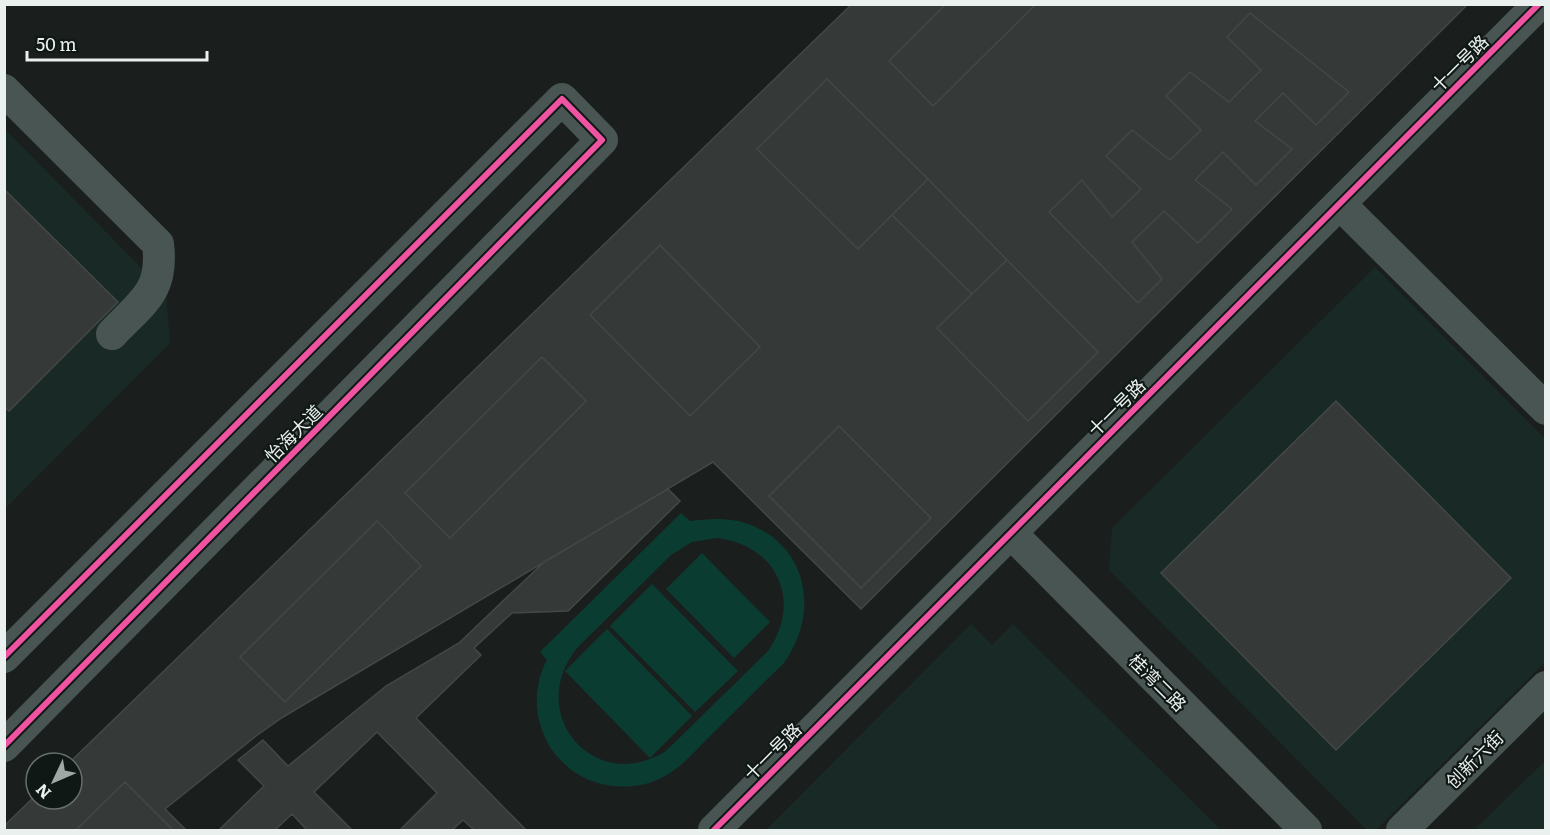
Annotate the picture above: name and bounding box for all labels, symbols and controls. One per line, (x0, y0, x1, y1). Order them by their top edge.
scale bar (27, 24, 207, 62)
street label: 十一号路 (1424, 28, 1494, 98)
text: 50 m (36, 30, 77, 57)
street label: 十一号路 (1081, 372, 1151, 442)
street label: 怡海大道 (258, 398, 328, 468)
street label: 桂湾二路 (1123, 647, 1193, 717)
street label: 十一号路 (737, 716, 807, 786)
street label: 创新六街 (1439, 724, 1509, 794)
north arrow (24, 751, 84, 811)
text: N (29, 779, 56, 805)

